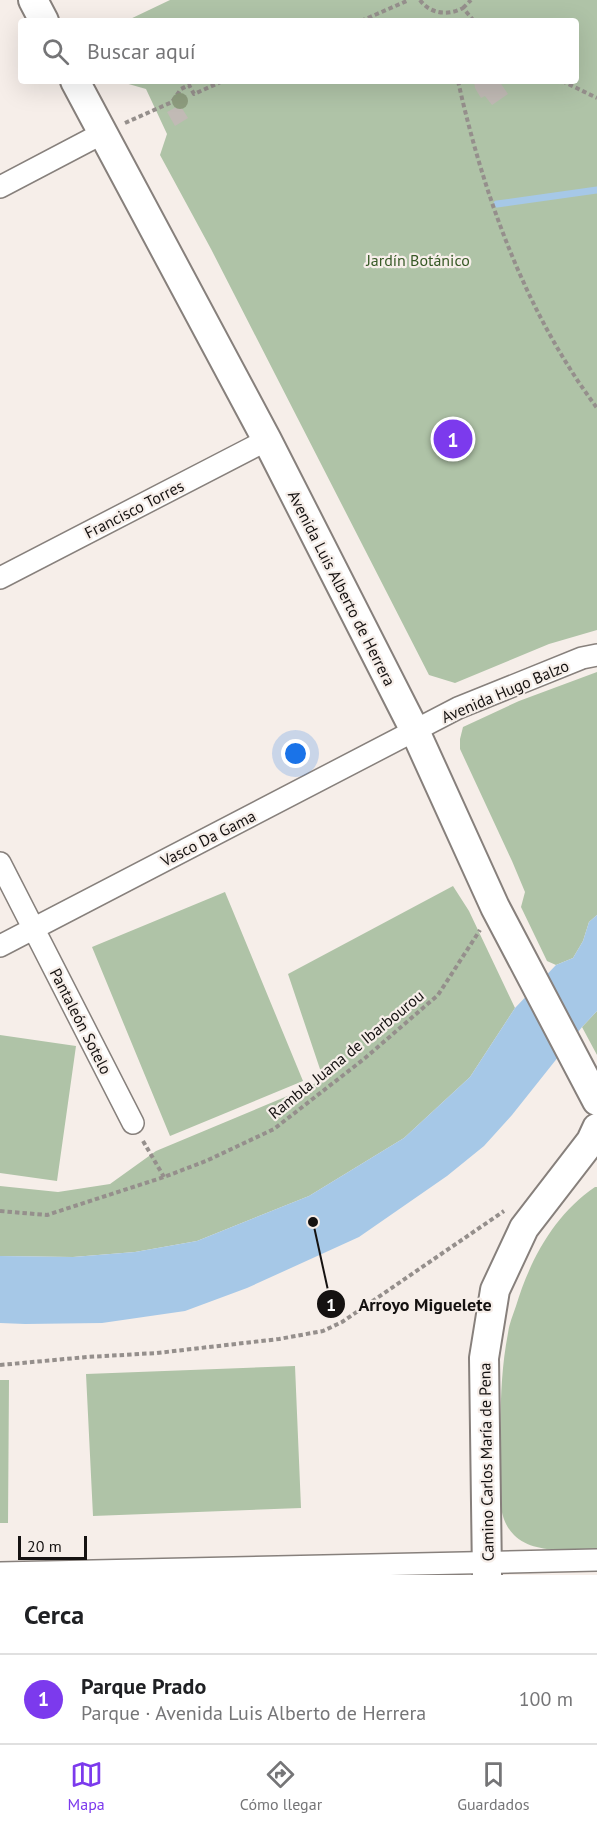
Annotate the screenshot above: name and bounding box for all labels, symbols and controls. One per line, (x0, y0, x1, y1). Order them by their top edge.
search box (18, 18, 579, 84)
icon: search (39, 35, 72, 68)
text: Buscar aquí (87, 37, 196, 65)
park label: Jardín Botánico (365, 250, 470, 270)
pin: 1 (434, 416, 472, 462)
street label: Francisco Torres (81, 475, 187, 543)
street label: Avenida Luis Alberto de Herrera (284, 487, 400, 689)
street label: Avenida Hugo Balzo (438, 655, 572, 727)
your location (281, 739, 310, 768)
street label: Vasco Da Gama (156, 805, 259, 871)
street label: Pantaleón Sotelo (46, 965, 116, 1077)
street label: Rambla Juana de Ibarbourou (264, 985, 428, 1123)
callout: Arroyo Miguelete (316, 1286, 503, 1322)
text: 1 (326, 1293, 336, 1316)
text: Arroyo Miguelete (358, 1293, 492, 1316)
street label: Camino Carlos María de Pena (474, 1362, 498, 1562)
scale bar (18, 1533, 87, 1560)
text: 20 m (27, 1536, 62, 1556)
text: Cerca (24, 1598, 84, 1631)
text: Parque Prado (81, 1672, 206, 1700)
text: 1 (38, 1686, 49, 1712)
text: 100 m (519, 1686, 573, 1712)
text: Parque · Avenida Luis Alberto de Herrera (81, 1700, 426, 1726)
tab: Mapa (68, 1758, 105, 1814)
tab: Cómo llegar (240, 1758, 322, 1814)
tab: Guardados (457, 1758, 529, 1814)

